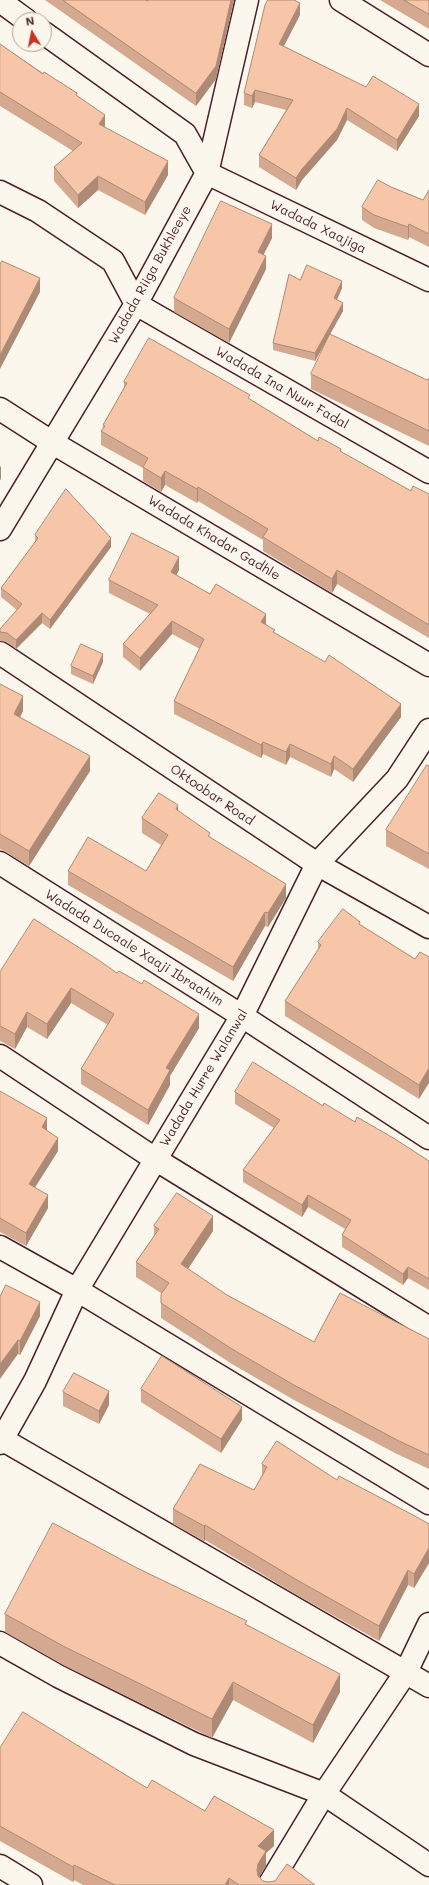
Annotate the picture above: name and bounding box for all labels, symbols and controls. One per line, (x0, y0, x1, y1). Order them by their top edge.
north arrow (12, 12, 52, 52)
text: N (25, 13, 35, 29)
street label: Wadada Xaajiga (267, 197, 369, 257)
street label: Wadada Riiga Bukhleeye (105, 203, 195, 347)
street label: Wadada Ina Nuur Fadal (213, 343, 351, 433)
street label: Wadada Khadar Gadhle (145, 492, 283, 584)
street label: Oktoobar Road (167, 761, 257, 829)
street label: Wadada Ducaale Xaaji Ibraahim (42, 886, 226, 1010)
street label: Wadada Hurre Walanwal (157, 1006, 251, 1150)

